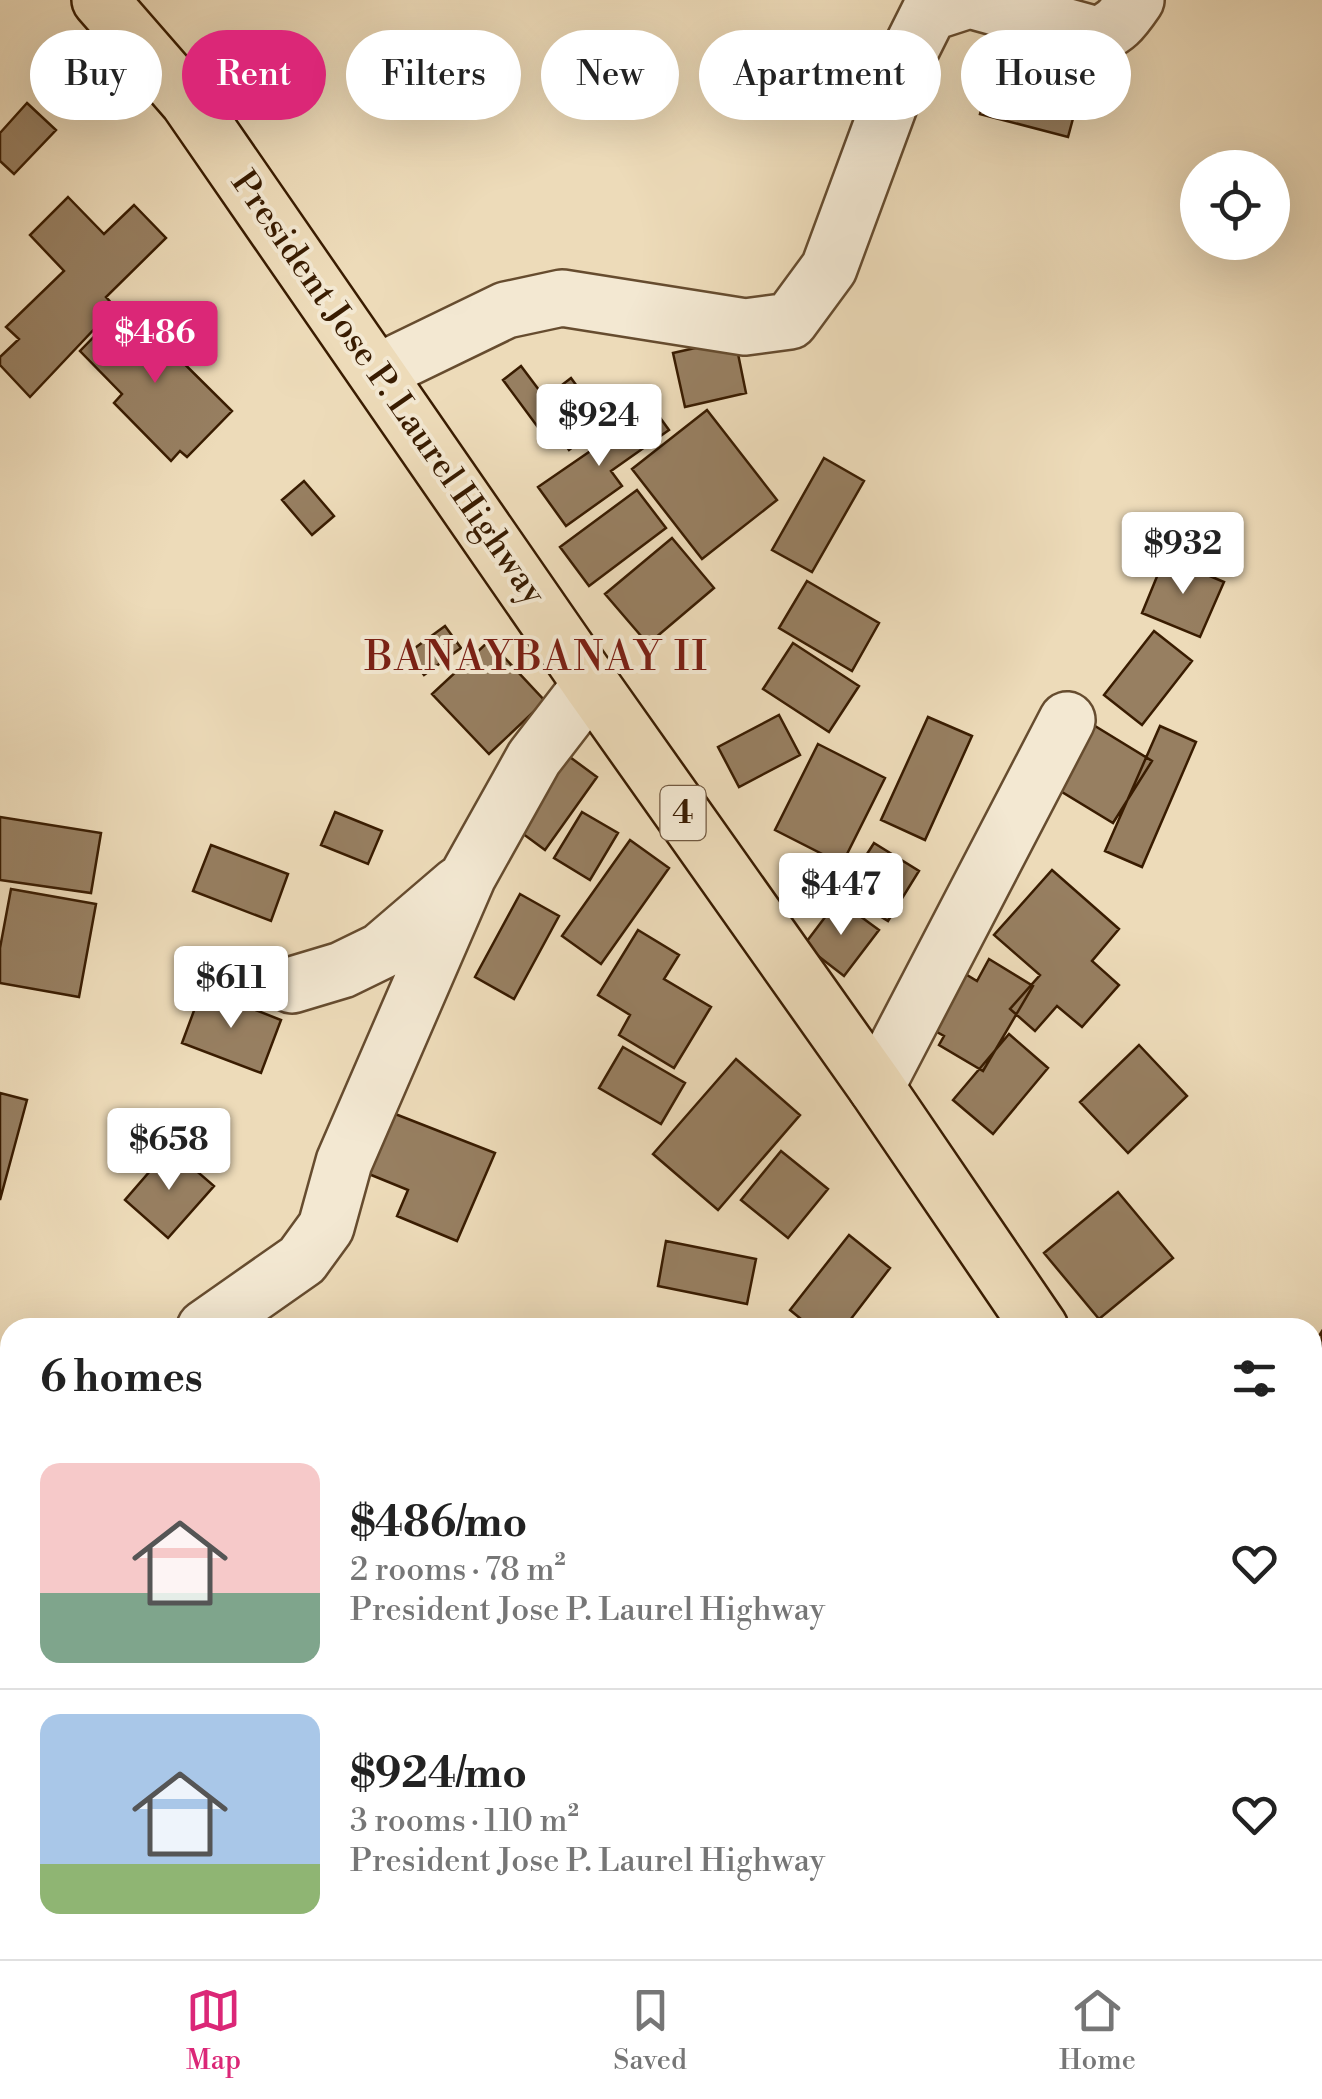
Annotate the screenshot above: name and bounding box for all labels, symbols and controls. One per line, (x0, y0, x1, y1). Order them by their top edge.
chip: Buy (30, 30, 162, 120)
chip: Rent (182, 30, 326, 120)
chip: Filters (346, 30, 521, 120)
chip: New (541, 30, 679, 120)
chip: Apartment (699, 30, 941, 120)
chip: House (961, 30, 1131, 120)
map controls (1180, 150, 1290, 260)
button: locate (1180, 150, 1290, 260)
street label: President Jose P. Laurel Highway (221, 163, 555, 614)
pin: $486 (96, 301, 214, 386)
text: $486 (115, 313, 196, 353)
pin: $924 (540, 384, 658, 469)
text: $924 (559, 396, 639, 436)
pin: $932 (1124, 512, 1242, 597)
text: $932 (1144, 524, 1222, 564)
district label: BANAYBANAY II (364, 633, 709, 683)
road number: 4 (660, 786, 706, 840)
pin: $447 (782, 853, 900, 938)
text: $447 (801, 865, 881, 905)
pin: $611 (172, 946, 290, 1031)
text: $611 (196, 958, 266, 998)
pin: $658 (110, 1108, 228, 1193)
text: $658 (129, 1120, 209, 1160)
icon: filters (1227, 1351, 1282, 1406)
text: 6 homes (40, 1352, 203, 1405)
text: $486/mo (350, 1497, 527, 1550)
icon: home (120, 1503, 240, 1623)
icon: heart (1227, 1536, 1282, 1591)
text: 2 rooms · 78 m² (350, 1550, 566, 1590)
text: President Jose P. Laurel Highway (350, 1590, 825, 1630)
text: $924/mo (350, 1748, 527, 1801)
icon: home (120, 1754, 240, 1874)
icon: heart (1227, 1787, 1282, 1842)
text: 3 rooms · 110 m² (350, 1801, 579, 1841)
text: President Jose P. Laurel Highway (350, 1841, 825, 1881)
tab: Map (186, 1983, 241, 2078)
tab: Saved (613, 1983, 687, 2078)
tab: Home (1059, 1983, 1136, 2078)

